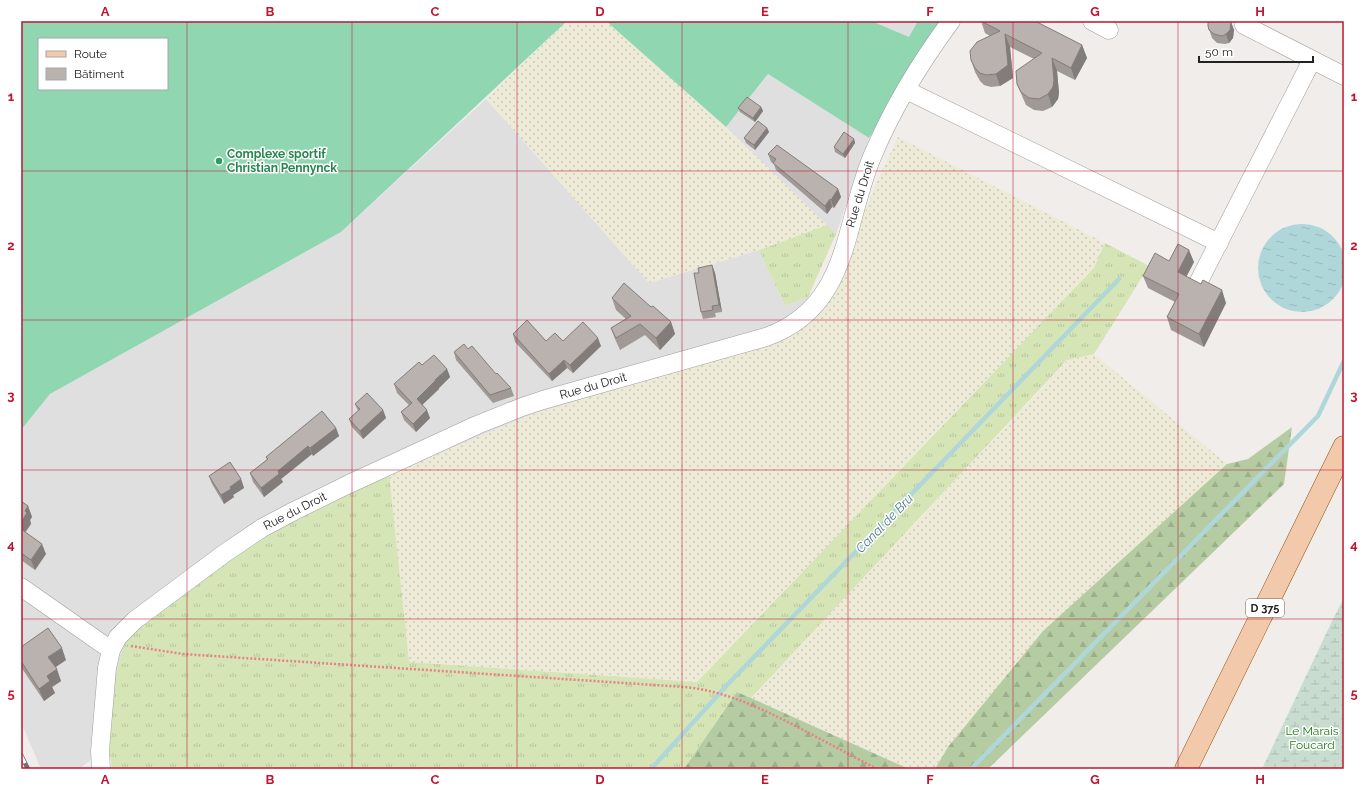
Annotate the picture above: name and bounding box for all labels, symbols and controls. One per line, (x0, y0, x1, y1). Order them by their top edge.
text: A (101, 4, 110, 19)
text: B (266, 4, 275, 19)
text: C (431, 4, 440, 19)
text: D (595, 4, 605, 19)
text: E (761, 4, 769, 19)
text: F (926, 4, 934, 19)
text: G (1090, 4, 1100, 19)
text: H (1255, 4, 1265, 19)
legend (38, 38, 168, 90)
scale bar (1199, 38, 1313, 64)
text: 50 m (1205, 45, 1233, 59)
text: Route (74, 47, 107, 61)
text: Bâtiment (74, 67, 124, 81)
text: 1 (8, 89, 15, 104)
text: 1 (1351, 89, 1358, 104)
place label: Complexe sportif Christian Pennynck (227, 147, 337, 175)
marker: Complexe sportif Christian Pennynck (214, 156, 224, 166)
street label: Rue du Droit (843, 159, 877, 229)
text: 2 (7, 238, 15, 253)
text: 2 (1350, 238, 1358, 253)
street label: Rue du Droit (558, 370, 628, 402)
text: 3 (7, 388, 15, 403)
text: 3 (1350, 388, 1358, 403)
street label: Rue du Droit (261, 489, 329, 533)
water label: Canal de Bru (853, 491, 916, 556)
text: 4 (7, 537, 15, 552)
text: 4 (1350, 537, 1358, 552)
road number: D 375 (1246, 599, 1284, 617)
text: 5 (7, 686, 15, 701)
text: 5 (1350, 686, 1358, 701)
park label: Le Marais Foucard (1285, 724, 1339, 752)
text: A (101, 772, 110, 787)
text: B (266, 772, 275, 787)
text: C (431, 772, 440, 787)
text: D (595, 772, 605, 787)
text: E (761, 772, 769, 787)
text: F (926, 772, 934, 787)
text: G (1090, 772, 1100, 787)
text: H (1255, 772, 1265, 787)

